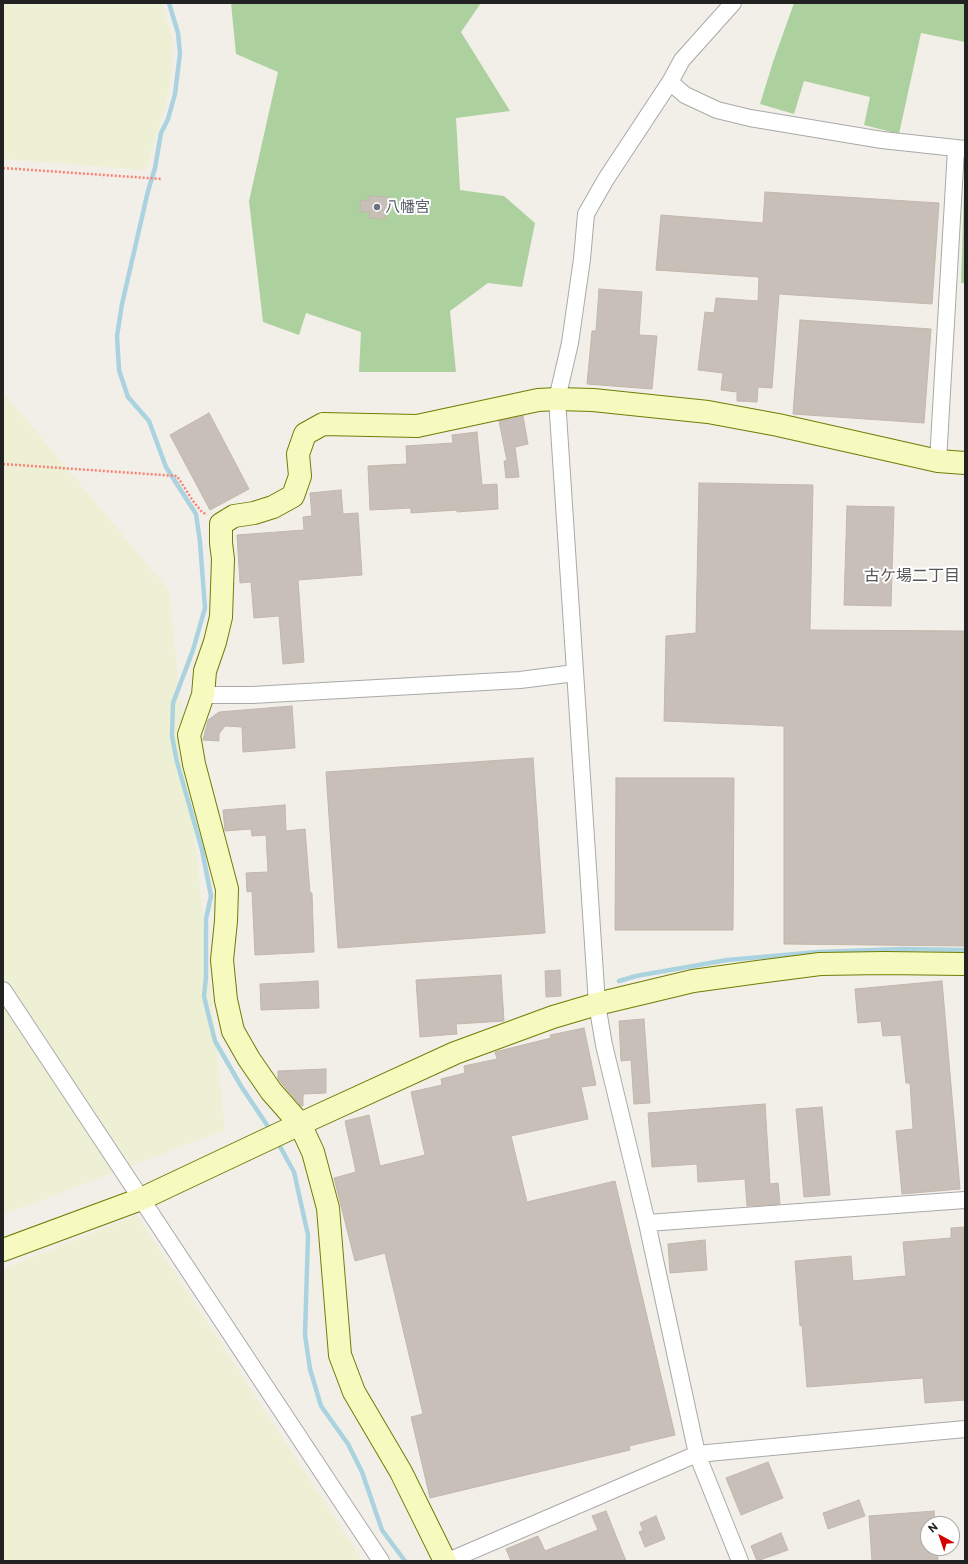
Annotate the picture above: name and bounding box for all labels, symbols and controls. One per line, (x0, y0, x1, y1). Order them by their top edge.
place label: 八幡宮 (385, 198, 430, 216)
marker: 八幡宮 (372, 202, 382, 212)
district label: 古ケ場二丁目 (864, 566, 960, 586)
north arrow (920, 1516, 960, 1556)
text: N (925, 1520, 940, 1535)

